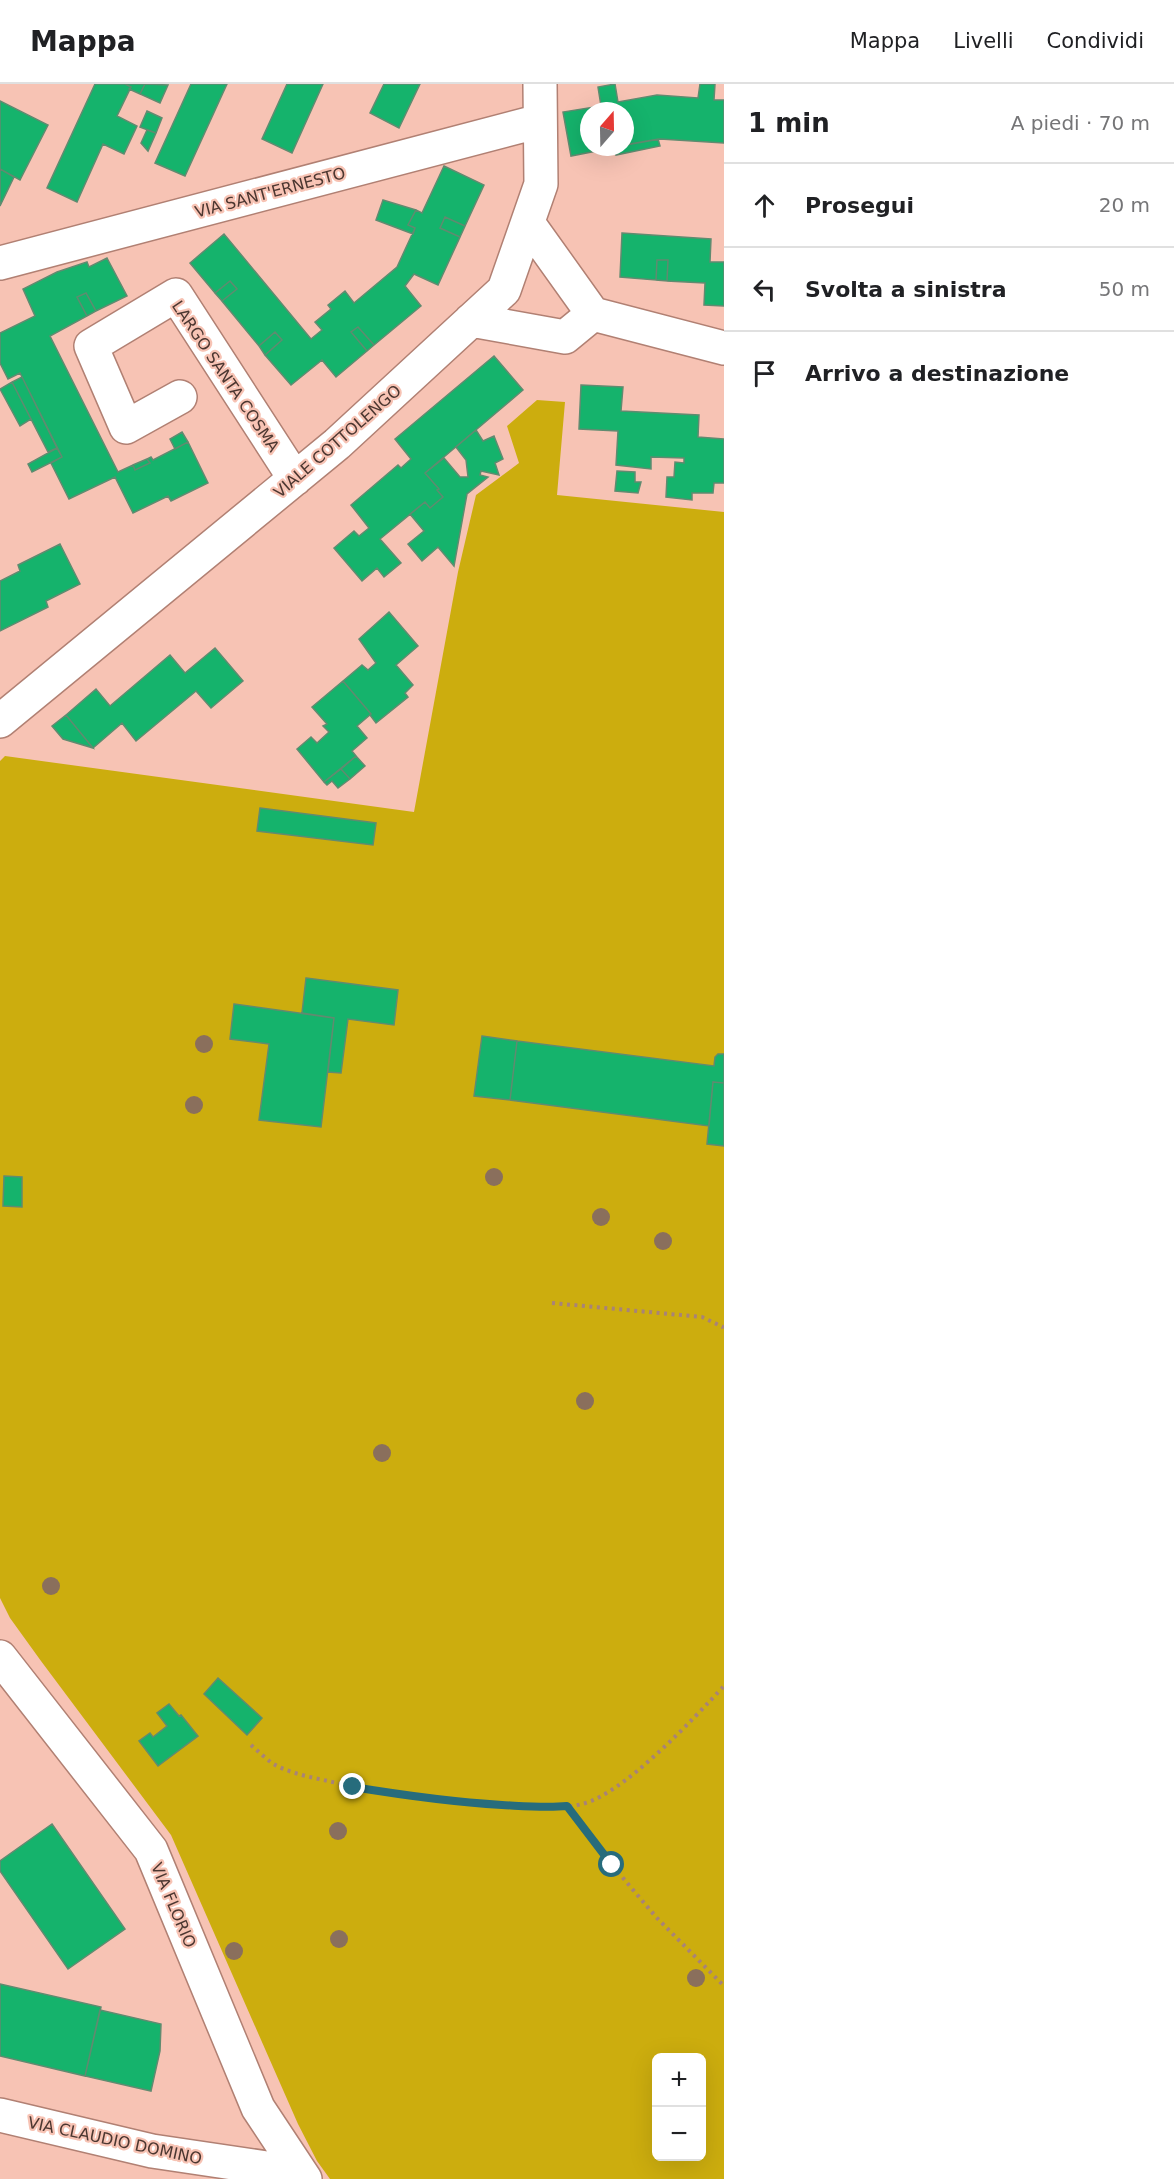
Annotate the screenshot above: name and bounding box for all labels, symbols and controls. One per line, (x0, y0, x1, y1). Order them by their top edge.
text: Mappa (30, 25, 136, 58)
text: Mappa (850, 29, 920, 53)
text: Livelli (953, 29, 1014, 53)
text: Condividi (1047, 29, 1144, 53)
north arrow (580, 102, 634, 156)
text: 1 min (748, 108, 830, 138)
text: A piedi · 70 m (1011, 111, 1150, 135)
street label: VIA SANT'ERNESTO (193, 163, 347, 222)
icon: ahead (748, 189, 781, 222)
text: Prosegui (805, 193, 914, 218)
text: 20 m (1099, 193, 1150, 217)
icon: left (748, 273, 781, 306)
text: Svolta a sinistra (805, 277, 1007, 302)
text: 50 m (1099, 277, 1150, 301)
street label: LARGO SANTA COSMA (168, 297, 283, 455)
icon: arrive (748, 357, 781, 390)
text: Arrivo a destinazione (805, 361, 1069, 386)
street label: VIALE COTTOLENGO (270, 381, 405, 502)
route end (339, 1773, 365, 1799)
route start (598, 1851, 624, 1877)
street label: VIA FLORIO (147, 1860, 200, 1950)
map controls (652, 2053, 706, 2161)
button: + (652, 2053, 706, 2107)
button: − (652, 2107, 706, 2161)
street label: VIA CLAUDIO DOMINO (26, 2113, 204, 2168)

